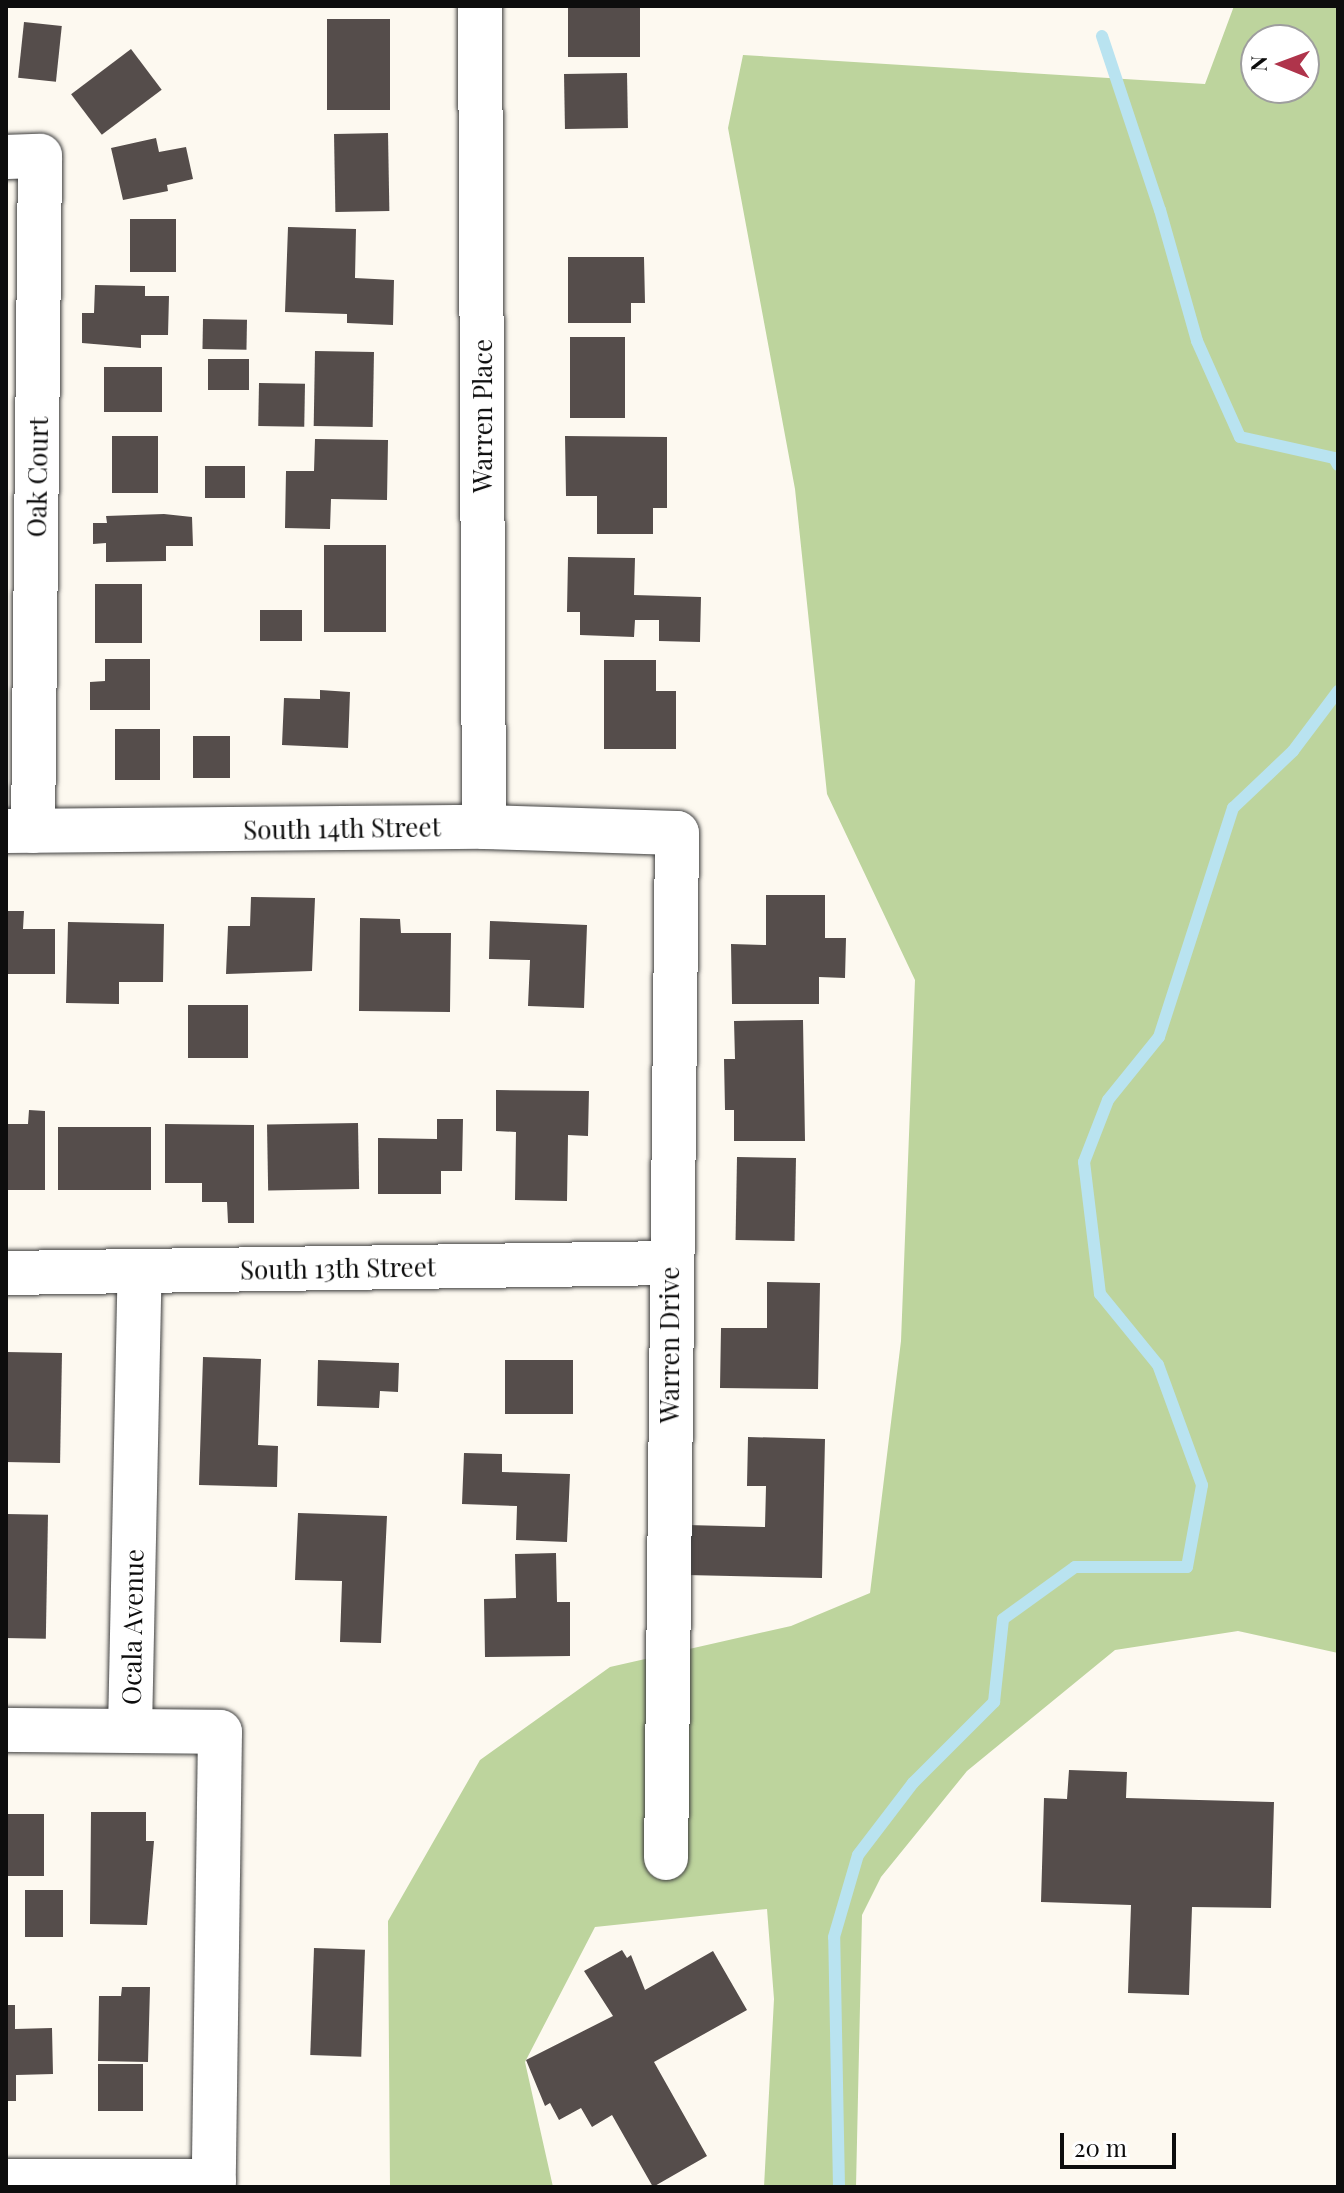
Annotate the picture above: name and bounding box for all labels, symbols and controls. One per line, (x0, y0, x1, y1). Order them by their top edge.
north arrow (1240, 24, 1320, 104)
text: N (1243, 55, 1273, 72)
street label: Warren Place (466, 339, 498, 493)
street label: Oak Court (20, 416, 54, 538)
street label: South 14th Street (243, 811, 441, 845)
street label: South 13th Street (240, 1251, 436, 1285)
street label: Warren Drive (653, 1267, 685, 1423)
street label: Ocala Avenue (115, 1548, 149, 1706)
scale bar (1064, 2117, 1180, 2167)
text: 20 m (1074, 2131, 1127, 2163)

